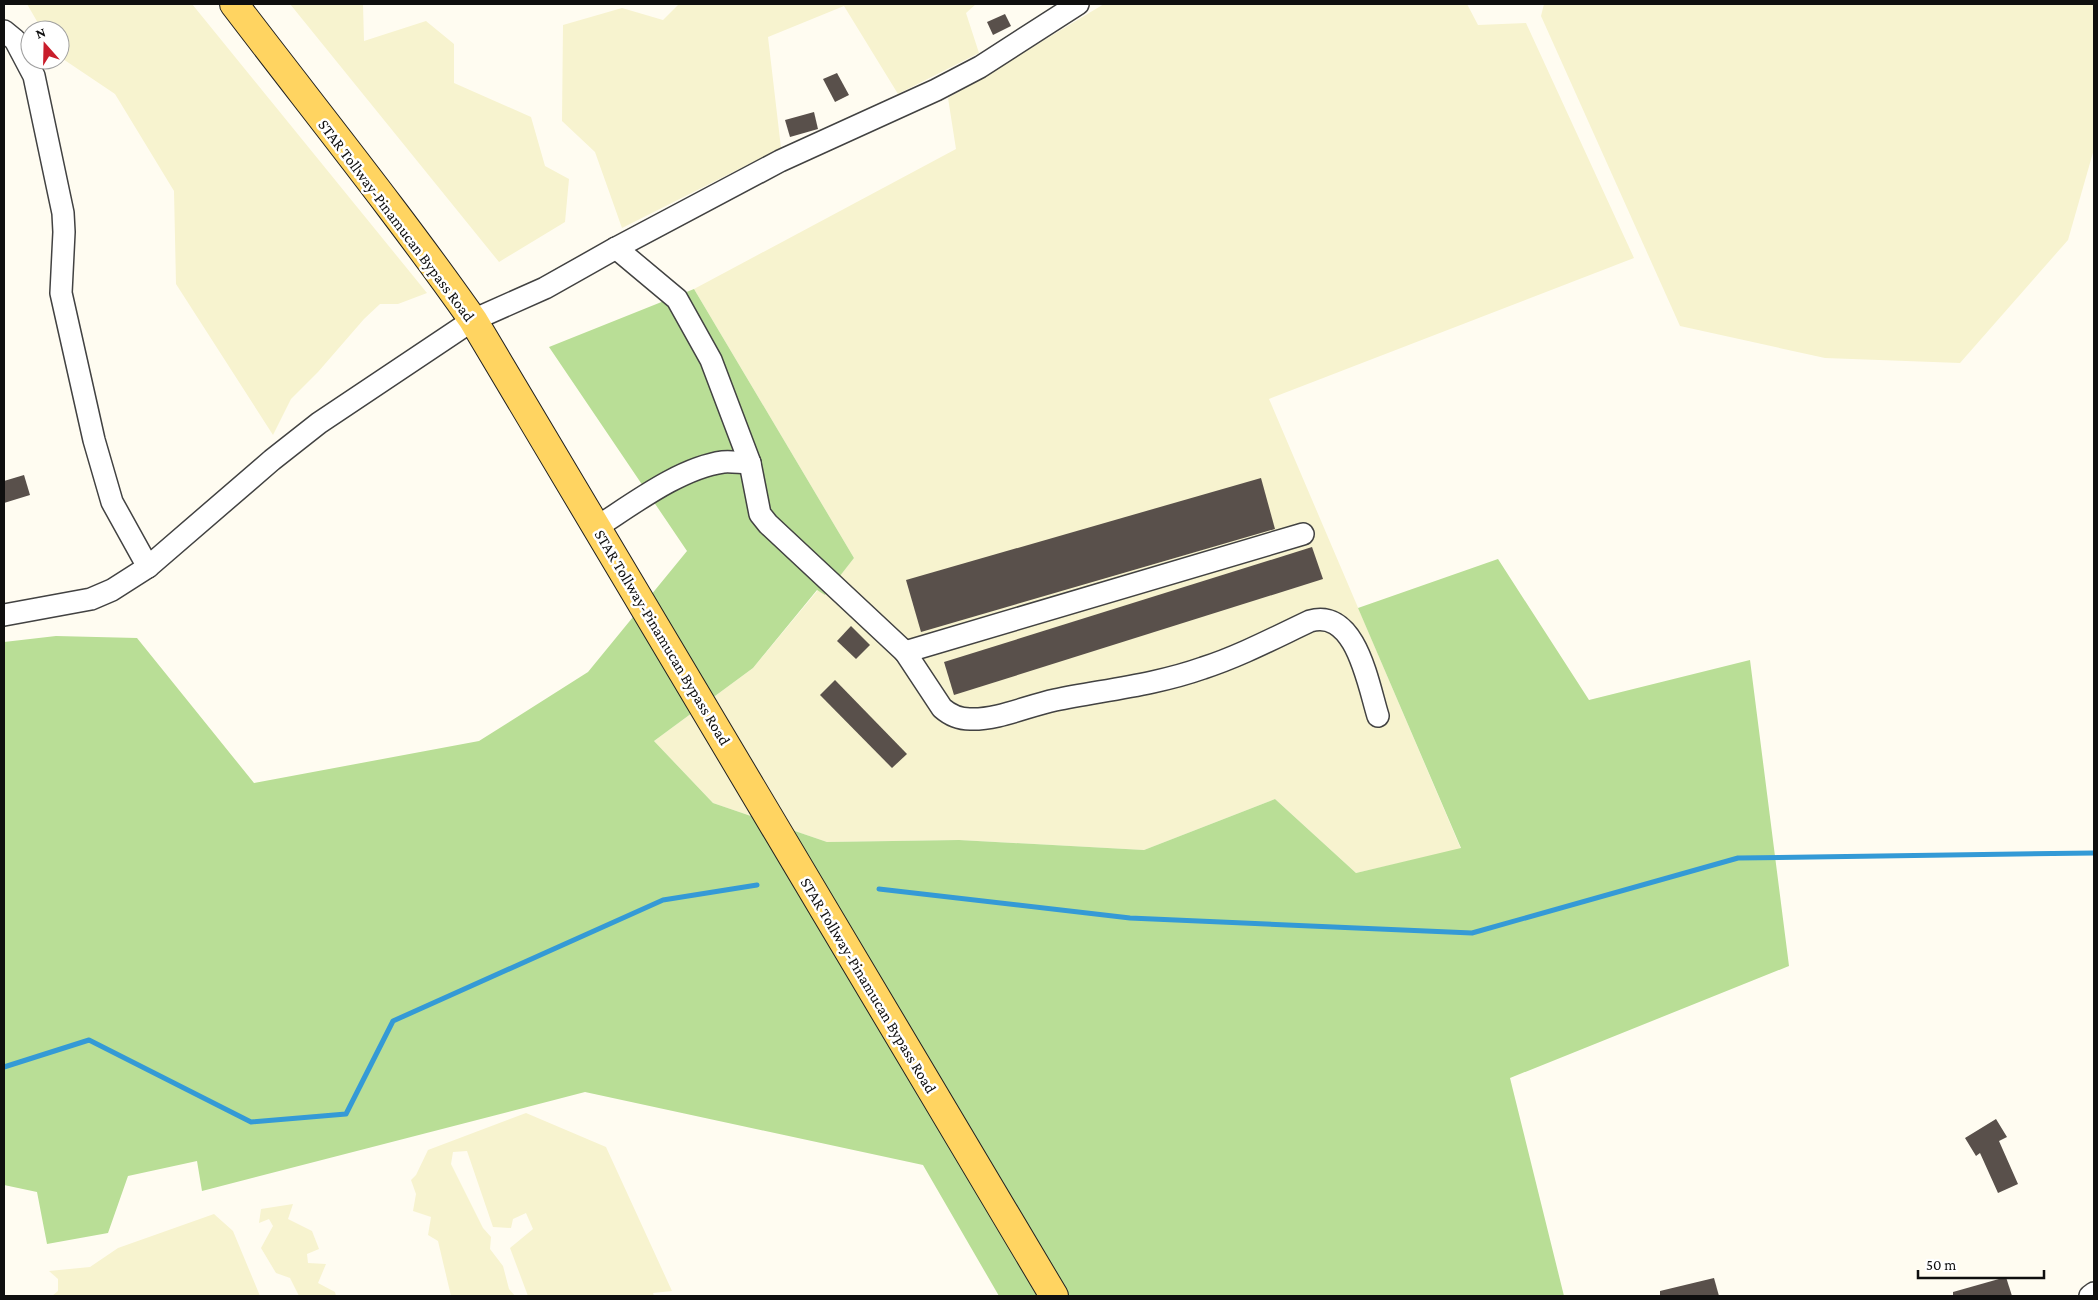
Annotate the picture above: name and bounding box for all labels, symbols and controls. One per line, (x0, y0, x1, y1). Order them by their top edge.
north arrow (20, 20, 70, 70)
text: N (33, 23, 48, 42)
street label: STAR Tollway-Pinamucan Bypass Road (314, 116, 478, 326)
street label: STAR Tollway-Pinamucan Bypass Road (591, 527, 734, 749)
street label: STAR Tollway-Pinamucan Bypass Road (797, 875, 940, 1097)
scale bar (1918, 1248, 2044, 1280)
text: 50 m (1926, 1257, 1956, 1273)

